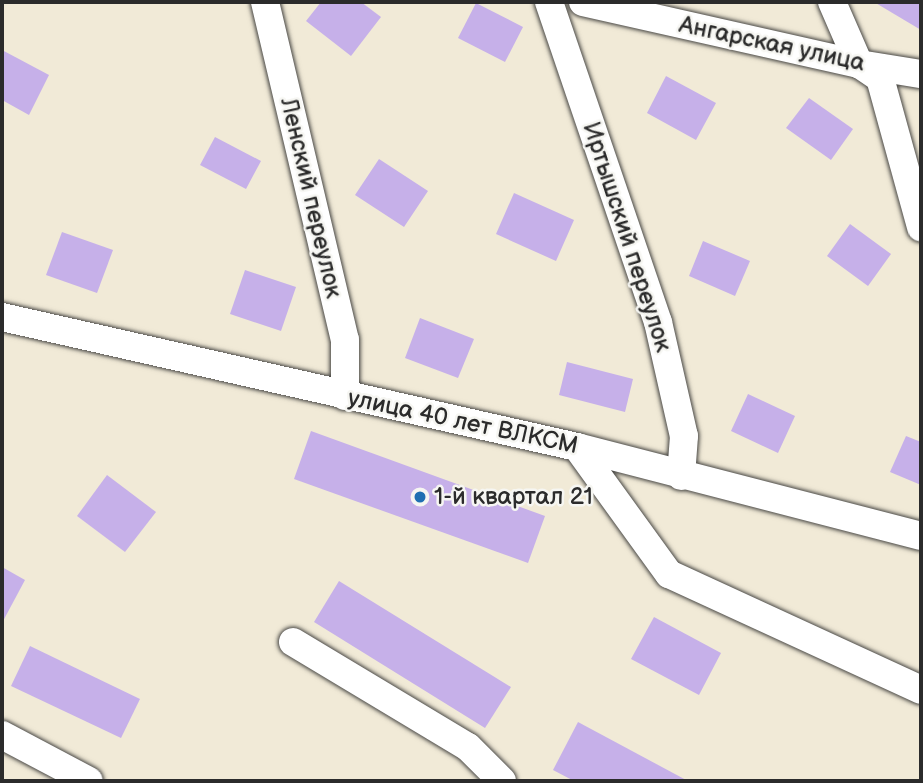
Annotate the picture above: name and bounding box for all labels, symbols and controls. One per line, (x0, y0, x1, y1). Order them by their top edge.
street label: Ангарская улица (676, 10, 868, 78)
street label: Ленский переулок (274, 95, 348, 301)
street label: Иртышский переулок (576, 118, 678, 356)
street label: улица 40 лет ВЛКСМ (345, 384, 581, 460)
place label: 1-й квартал 21 (434, 483, 593, 511)
marker: 1-й квартал 21 (412, 489, 428, 505)

